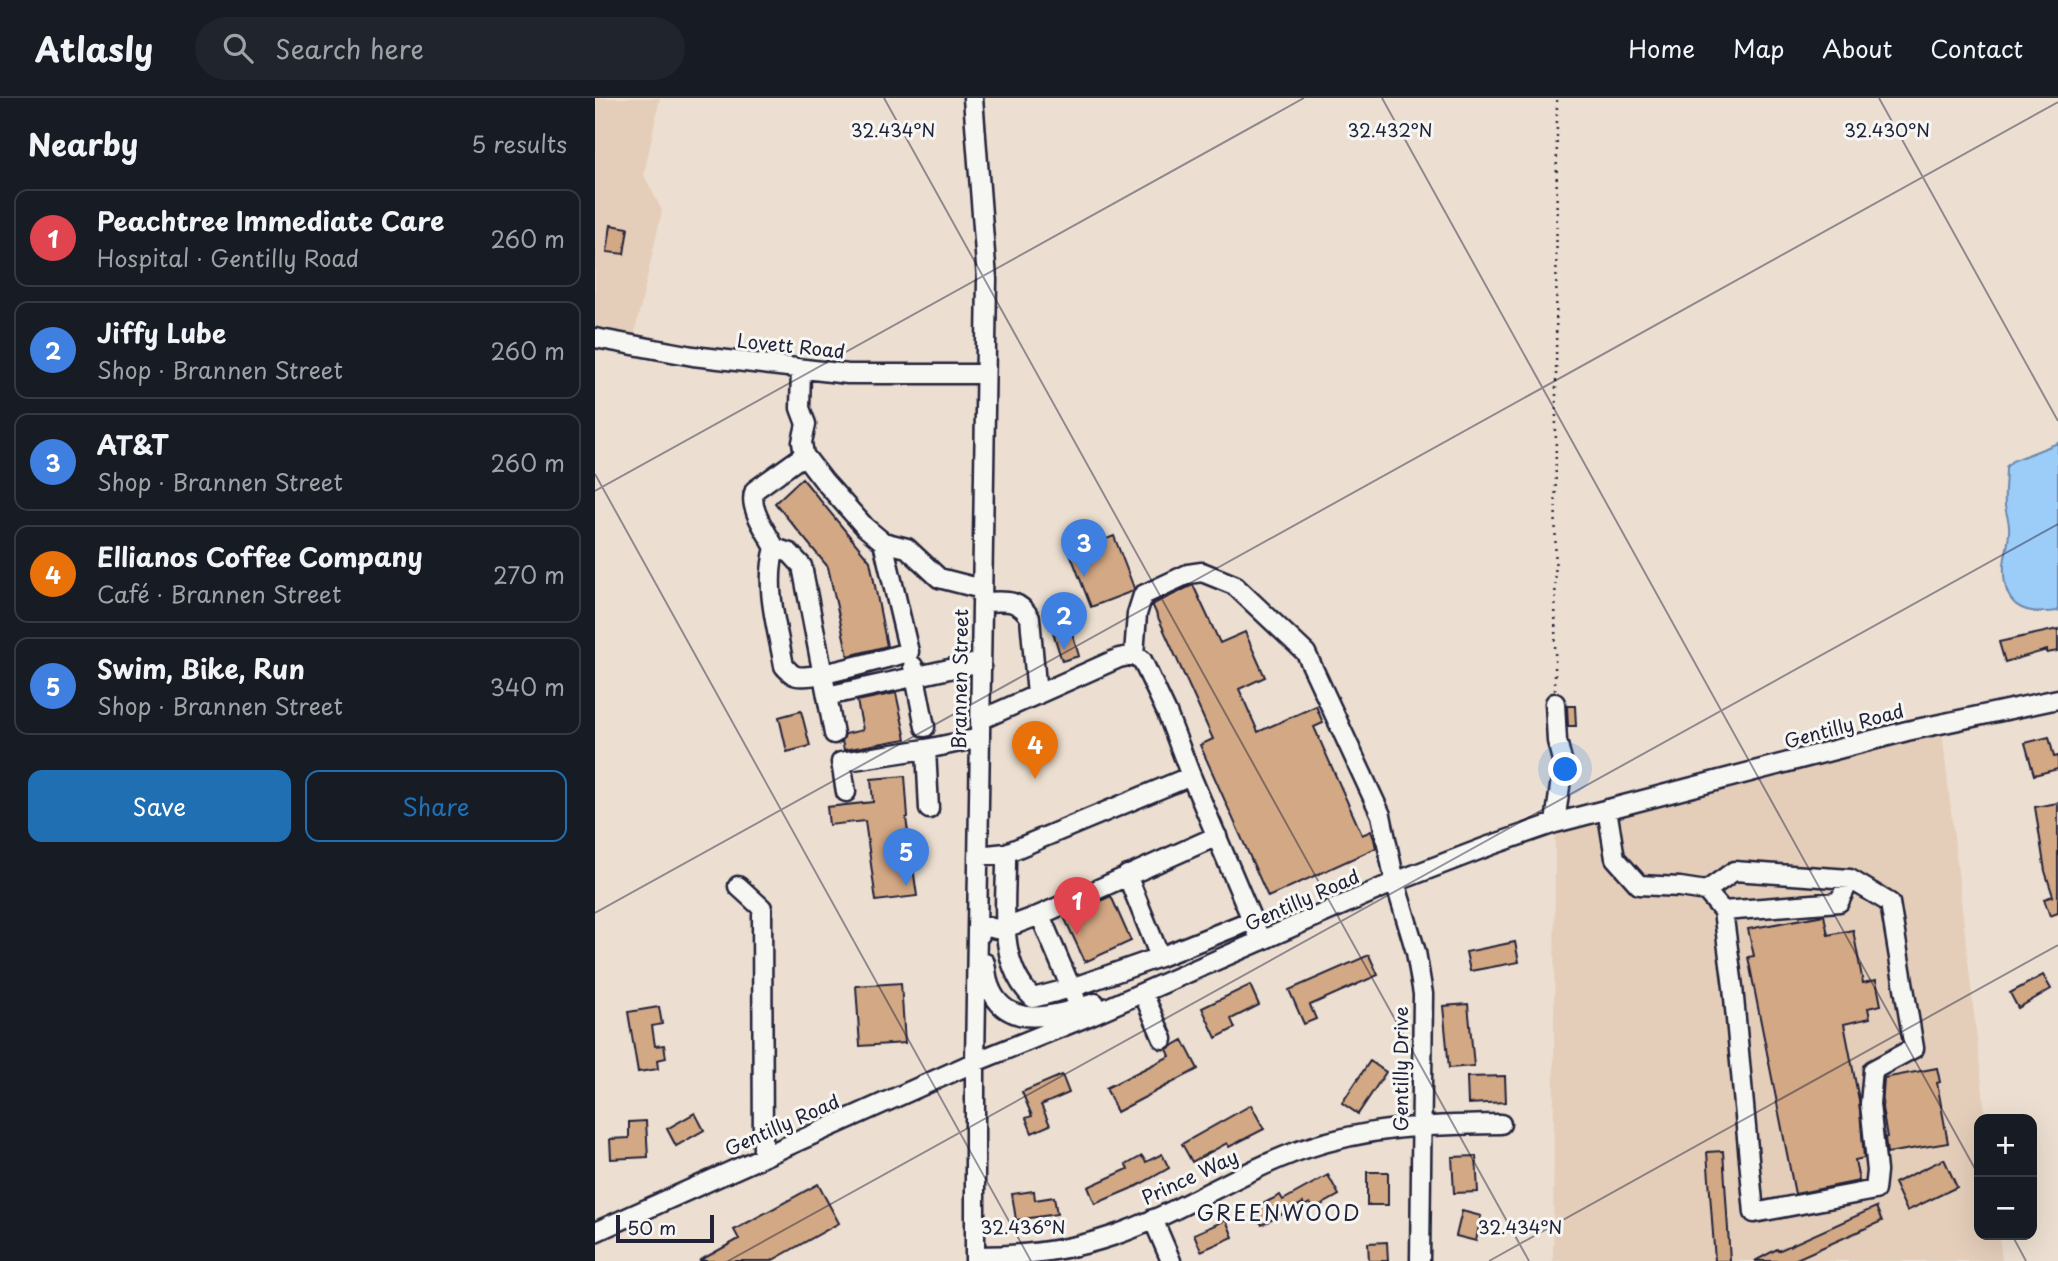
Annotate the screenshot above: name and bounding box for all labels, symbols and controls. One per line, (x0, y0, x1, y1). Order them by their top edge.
search box (195, 17, 685, 80)
text: Atlasly (35, 23, 153, 73)
icon: search (219, 29, 257, 67)
text: Search here (275, 29, 424, 68)
text: Home (1628, 30, 1695, 66)
text: Map (1733, 30, 1784, 66)
text: About (1822, 30, 1892, 66)
text: Contact (1930, 30, 2023, 66)
text: 32.434°N (851, 116, 935, 143)
text: 32.432°N (1347, 116, 1433, 143)
text: 32.430°N (1844, 116, 1930, 143)
text: Nearby (28, 121, 138, 166)
text: 5 results (471, 126, 567, 161)
text: Peachtree Immediate Care (97, 201, 444, 240)
text: 1 (48, 221, 59, 256)
text: 260 m (490, 221, 565, 256)
text: Hospital · Gentilly Road (97, 240, 359, 275)
text: Jiffy Lube (97, 313, 226, 352)
street label: Lovett Road (736, 325, 846, 365)
text: 2 (45, 333, 61, 368)
text: 260 m (490, 333, 565, 368)
text: Shop · Brannen Street (97, 352, 343, 387)
text: AT&T (97, 425, 169, 464)
text: 3 (45, 445, 61, 480)
text: 260 m (490, 445, 565, 480)
text: Shop · Brannen Street (97, 464, 343, 499)
pin: 3 (1061, 519, 1107, 577)
text: Ellianos Coffee Company (97, 537, 423, 576)
text: 4 (45, 557, 61, 592)
text: 270 m (493, 557, 565, 592)
text: Café · Brannen Street (97, 576, 341, 611)
pin: 2 (1041, 592, 1087, 650)
street label: Brannen Street (944, 608, 974, 749)
text: Swim, Bike, Run (97, 649, 305, 688)
text: 5 (46, 669, 60, 704)
text: 340 m (490, 669, 565, 704)
text: Shop · Brannen Street (97, 688, 343, 723)
street label: Gentilly Road (1781, 696, 1907, 754)
pin: 4 (1012, 721, 1058, 779)
your location (1548, 752, 1582, 786)
button: Save (28, 770, 291, 842)
button: Share (305, 770, 567, 842)
pin: 5 (883, 828, 929, 886)
street label: Gentilly Road (1240, 861, 1363, 937)
pin: 1 (1054, 877, 1100, 935)
street label: Gentilly Drive (1386, 1006, 1414, 1132)
street label: Gentilly Road (720, 1086, 843, 1162)
map controls (1974, 1114, 2037, 1240)
button: + (1974, 1114, 2037, 1177)
street label: Prince Way (1137, 1142, 1242, 1211)
button: − (1974, 1177, 2037, 1240)
district label: GREENWOOD (1196, 1196, 1362, 1228)
scale bar (616, 1212, 714, 1244)
text: 50 m (627, 1213, 676, 1241)
text: 32.436°N (980, 1213, 1066, 1240)
text: 32.434°N (1478, 1213, 1562, 1240)

